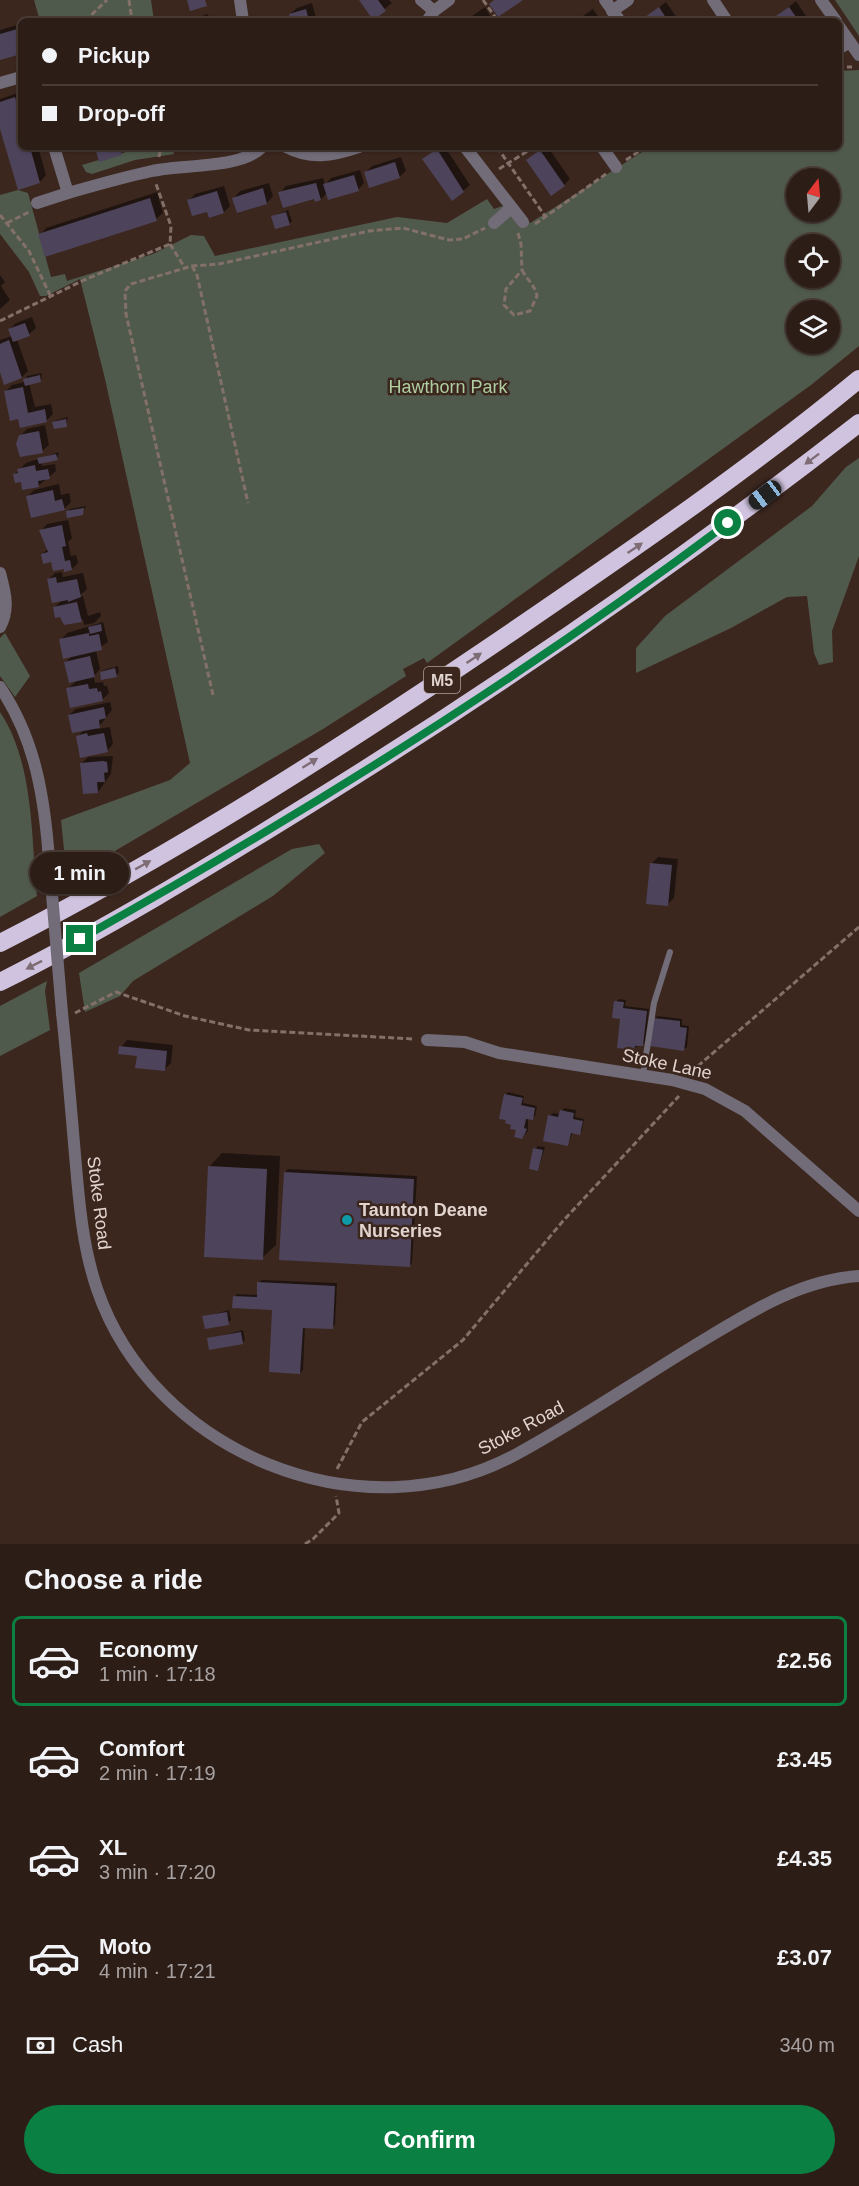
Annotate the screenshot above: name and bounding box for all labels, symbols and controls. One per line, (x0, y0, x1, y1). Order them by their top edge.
text: Pickup (78, 43, 150, 68)
text: Drop-off (78, 101, 165, 126)
north arrow (786, 168, 840, 222)
map controls (786, 168, 840, 354)
button: locate (786, 234, 840, 288)
button: layers (786, 300, 840, 354)
park label: Hawthorn Park (388, 377, 509, 397)
one-way arrow (805, 452, 820, 464)
car (745, 477, 785, 513)
route start (714, 509, 741, 536)
one-way arrow (627, 543, 643, 554)
one-way arrow (465, 652, 481, 664)
road number: M5 (424, 667, 460, 693)
one-way arrow (302, 758, 318, 769)
callout: 1 min (31, 852, 130, 894)
one-way arrow (135, 860, 152, 870)
text: 1 min (53, 862, 106, 884)
route end (66, 925, 93, 952)
one-way arrow (25, 960, 42, 970)
street label: Stoke Lane (620, 1045, 714, 1083)
street label: Stoke Road (83, 1155, 115, 1251)
place label: Taunton Deane Nurseries (359, 1200, 488, 1241)
marker: Taunton Deane Nurseries (340, 1213, 354, 1227)
street label: Stoke Road (475, 1397, 567, 1459)
text: Choose a ride (24, 1565, 203, 1595)
icon: car (27, 1634, 81, 1688)
text: Economy (99, 1637, 198, 1662)
text: £2.56 (777, 1648, 832, 1673)
text: 1 min · 17:18 (99, 1663, 216, 1685)
icon: car (27, 1733, 81, 1787)
text: Comfort (99, 1736, 185, 1761)
text: £3.45 (777, 1747, 832, 1772)
text: 2 min · 17:19 (99, 1762, 216, 1784)
icon: car (27, 1832, 81, 1886)
text: XL (99, 1835, 127, 1860)
text: £4.35 (777, 1846, 832, 1871)
text: 3 min · 17:20 (99, 1861, 216, 1883)
icon: car (27, 1931, 81, 1985)
text: Moto (99, 1934, 152, 1959)
text: £3.07 (777, 1945, 832, 1970)
text: 4 min · 17:21 (99, 1960, 216, 1982)
icon: cash (24, 2029, 57, 2062)
text: Cash (72, 2032, 123, 2057)
text: 340 m (779, 2034, 835, 2056)
button: Confirm (24, 2105, 835, 2174)

